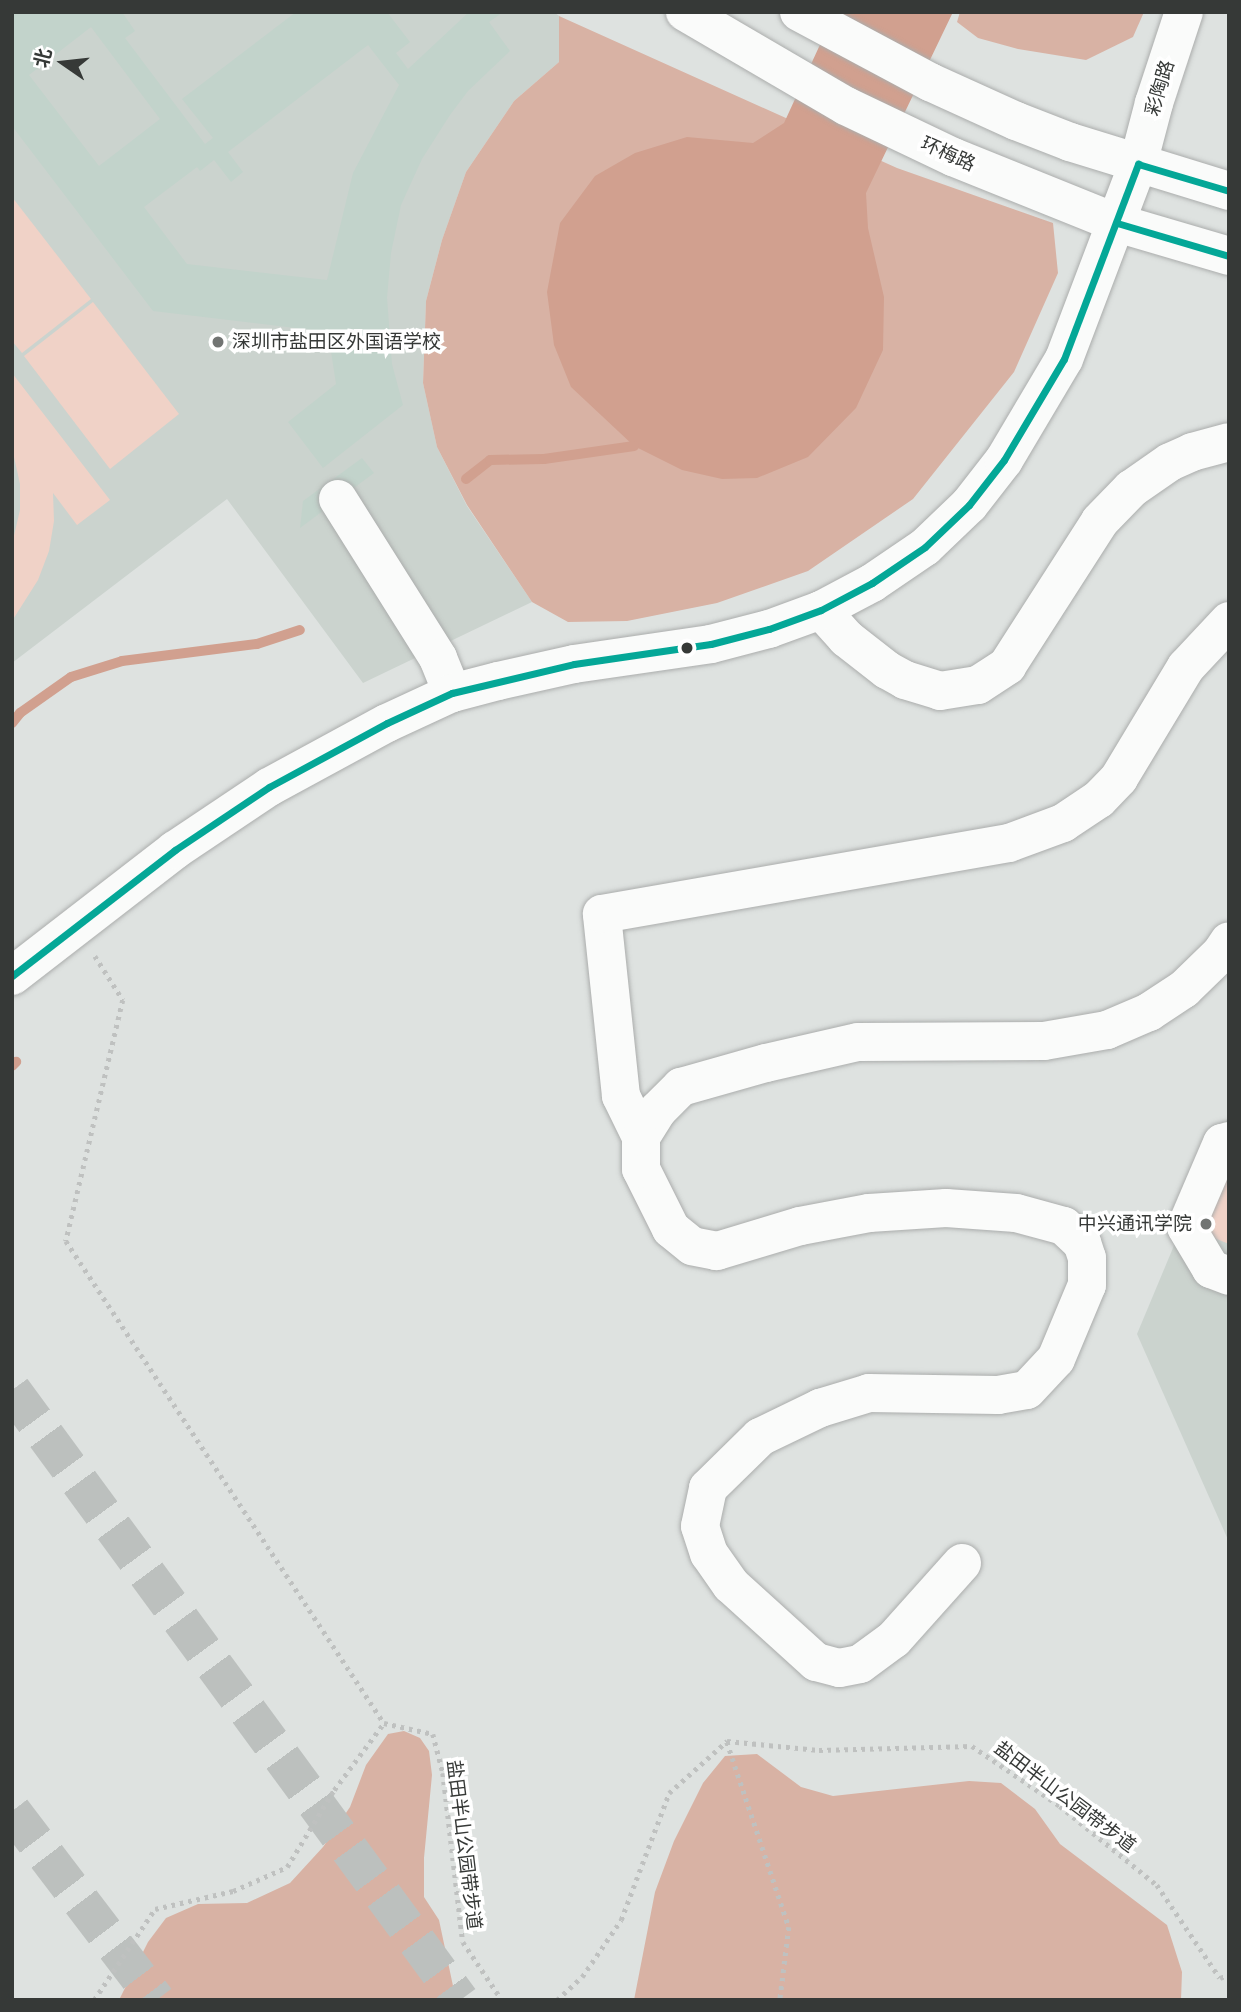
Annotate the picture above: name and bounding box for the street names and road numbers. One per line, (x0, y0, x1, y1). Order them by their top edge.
street label: 彩陶路 (1141, 57, 1179, 119)
street label: 环梅路 (917, 132, 979, 176)
street label: 盐田半山公园带步道 (990, 1736, 1140, 1858)
street label: 盐田半山公园带步道 (442, 1759, 486, 1931)

